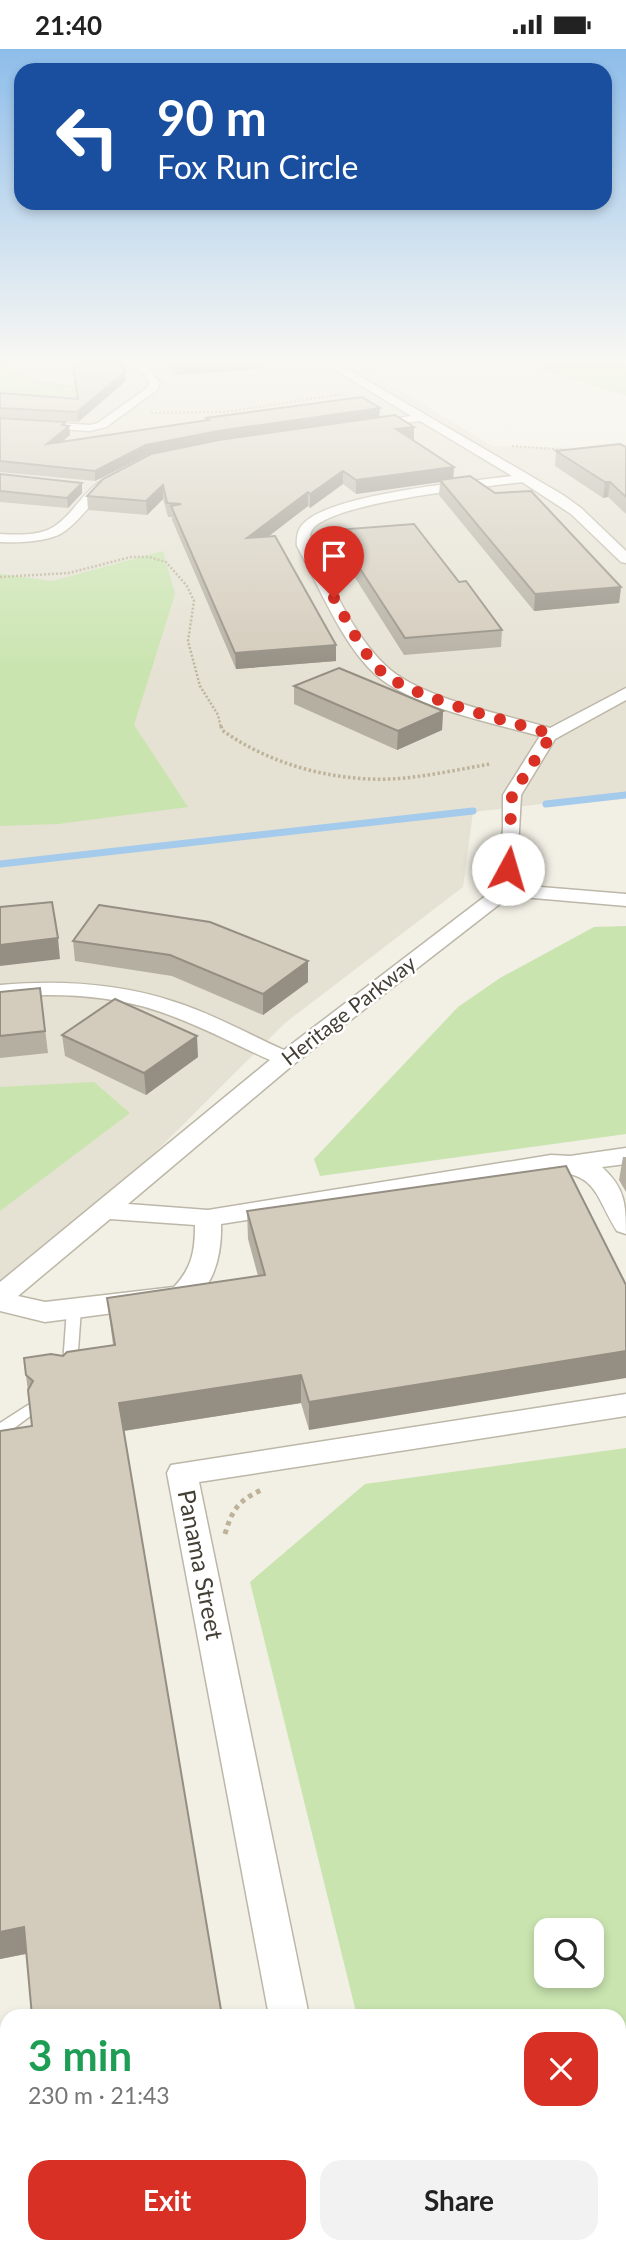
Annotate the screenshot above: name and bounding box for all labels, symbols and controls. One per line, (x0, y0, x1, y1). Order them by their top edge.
text: 21:40 (35, 9, 102, 41)
text: 90 m (157, 88, 267, 146)
icon: left (42, 91, 133, 182)
text: Fox Run Circle (157, 147, 358, 186)
pin (304, 526, 364, 598)
icon: arrive (315, 537, 353, 575)
position arrow (471, 832, 545, 906)
street label: Heritage Parkway (276, 950, 420, 1070)
street label: Panama Street (173, 1487, 230, 1643)
map controls (534, 1918, 604, 1988)
button: search (534, 1918, 604, 1988)
text: 3 min (28, 2030, 132, 2080)
button: close (524, 2032, 598, 2106)
text: 230 m · 21:43 (28, 2081, 170, 2109)
button: Exit (28, 2160, 306, 2240)
button: Share (320, 2160, 598, 2240)

